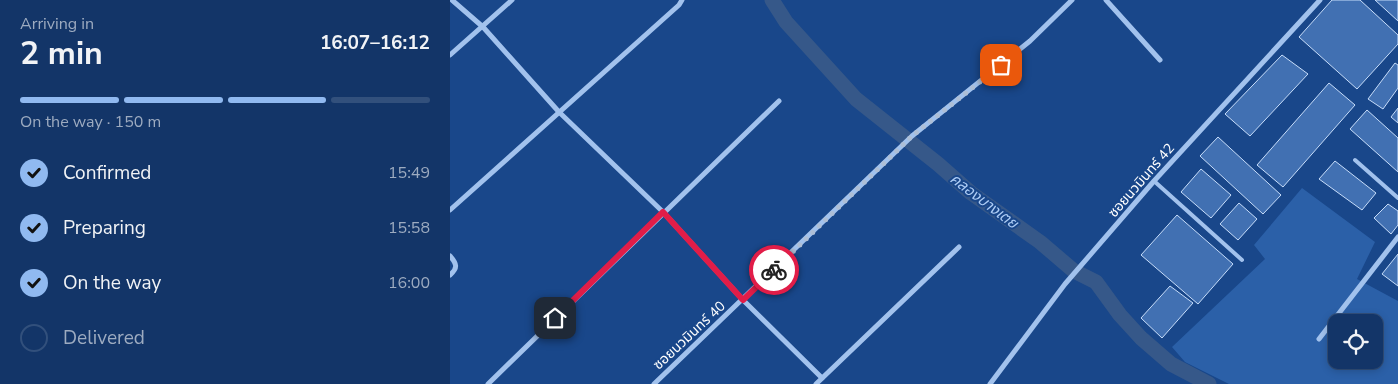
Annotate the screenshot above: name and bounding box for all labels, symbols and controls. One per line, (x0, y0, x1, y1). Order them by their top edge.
text: Arriving in (20, 13, 94, 35)
text: 16:07–16:12 (320, 30, 430, 56)
text: 2 min (20, 32, 103, 75)
pin (980, 44, 1022, 86)
icon: bag (987, 51, 1015, 79)
text: On the way · 150 m (20, 111, 161, 133)
street label: ซอยนวมินทร์ 42 (1104, 139, 1179, 221)
icon: check (20, 159, 48, 187)
text: Confirmed (63, 160, 151, 186)
text: 15:49 (388, 162, 430, 184)
water label: คลองบางเตย (946, 169, 1023, 234)
icon: check (20, 214, 48, 242)
text: Preparing (63, 215, 146, 241)
text: 15:58 (388, 217, 430, 239)
courier (749, 245, 799, 295)
icon: bike (760, 256, 788, 284)
icon: check (20, 269, 48, 297)
text: On the way (63, 270, 161, 296)
text: 16:00 (388, 272, 430, 294)
pin (534, 297, 576, 339)
street label: ซอยนวมินทร์ 40 (649, 297, 730, 374)
icon: home (541, 304, 569, 332)
map controls (1328, 314, 1383, 369)
button: locate (1328, 314, 1383, 369)
text: Delivered (63, 325, 145, 351)

